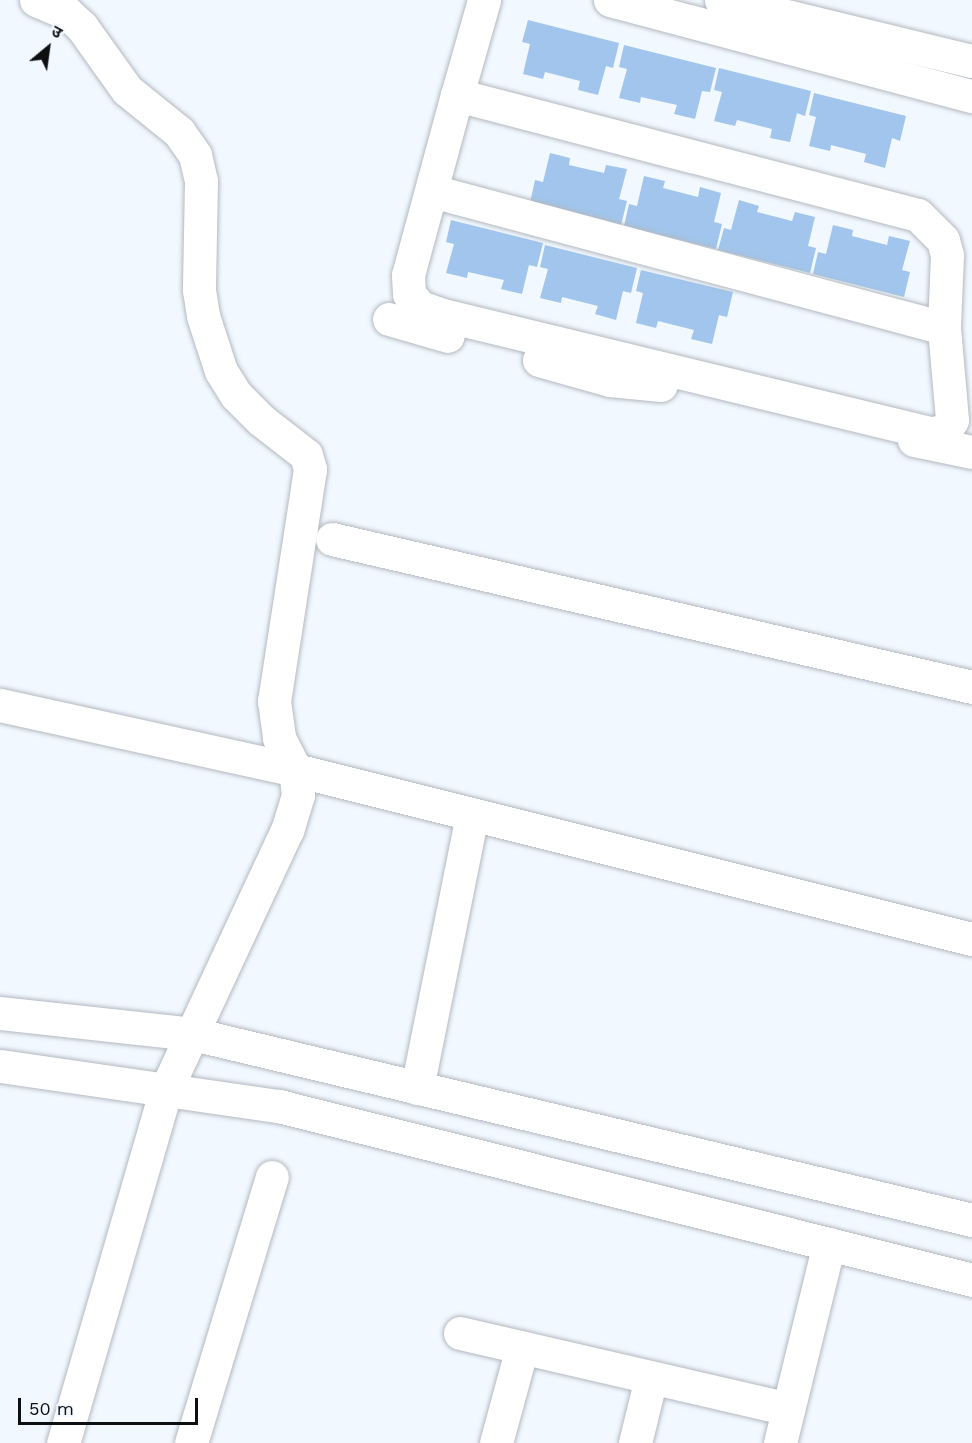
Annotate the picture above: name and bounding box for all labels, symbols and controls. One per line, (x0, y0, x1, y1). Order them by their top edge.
north arrow (18, 18, 78, 78)
text: उ (48, 21, 66, 42)
scale bar (21, 1386, 201, 1424)
text: 50 m (29, 1398, 74, 1419)

